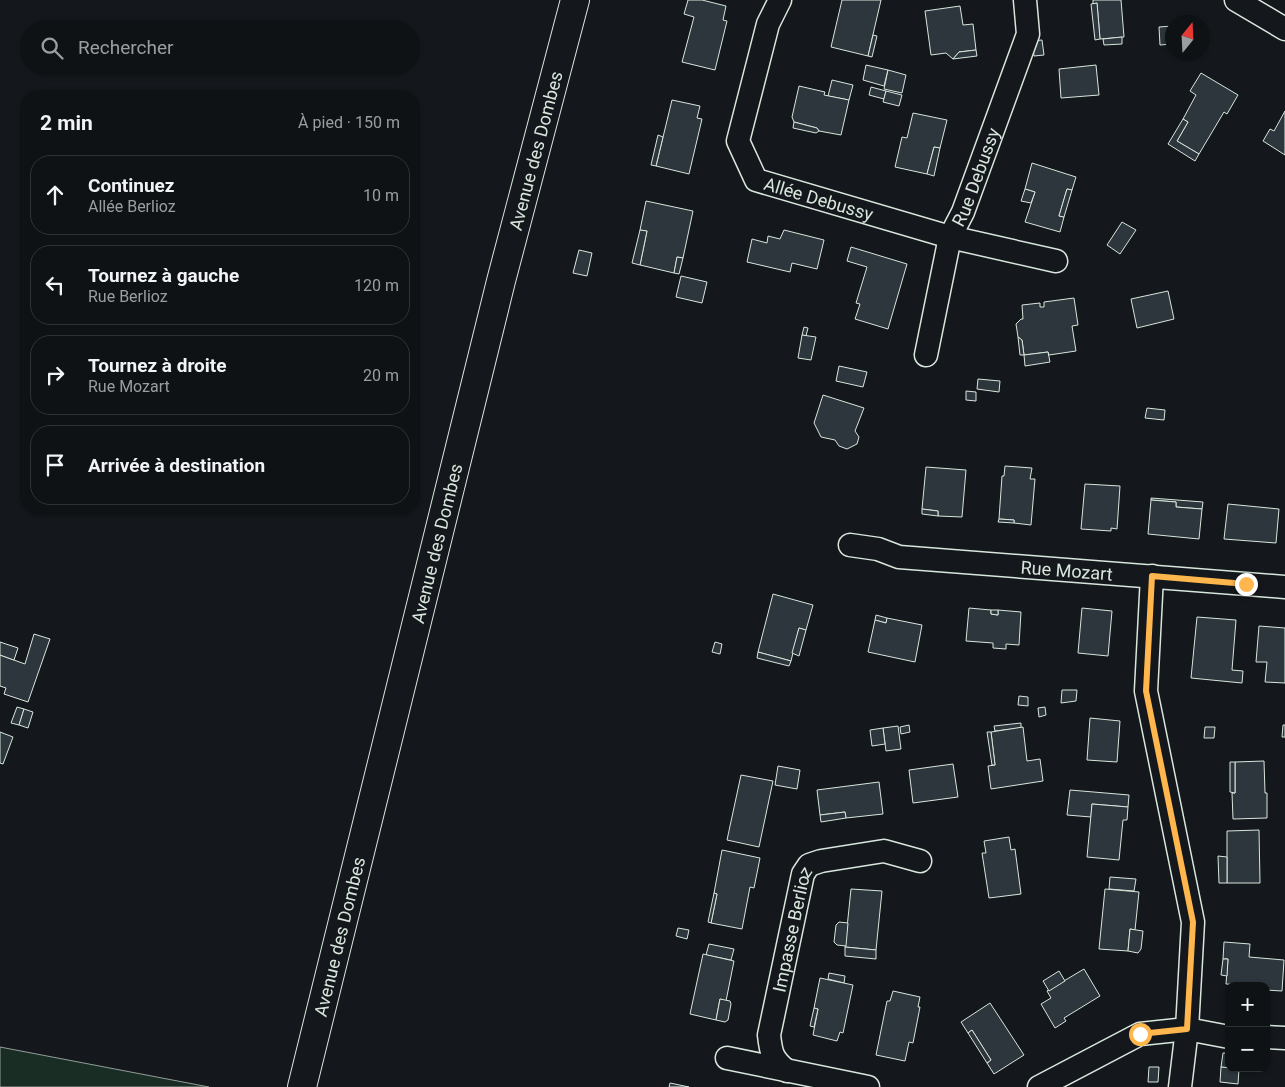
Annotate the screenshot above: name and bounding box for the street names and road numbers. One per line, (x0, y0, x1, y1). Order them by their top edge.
street label: Avenue des Dombes (504, 69, 566, 232)
street label: Rue Debussy (947, 124, 1004, 230)
street label: Allée Debussy (762, 172, 876, 225)
street label: Avenue des Dombes (406, 461, 466, 625)
street label: Rue Mozart (1020, 556, 1114, 584)
street label: Avenue des Dombes (309, 855, 369, 1018)
street label: Impasse Berlioz (768, 862, 816, 994)

